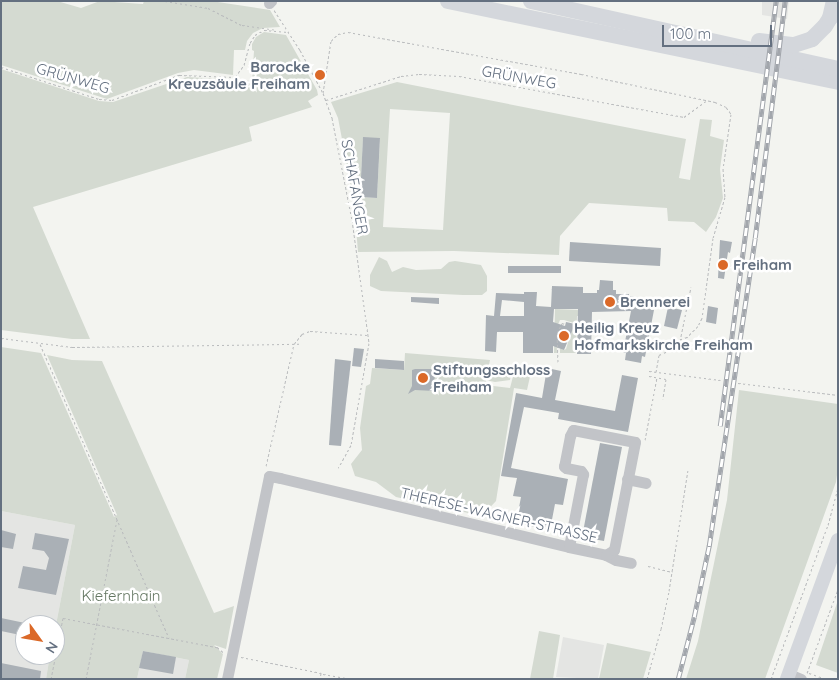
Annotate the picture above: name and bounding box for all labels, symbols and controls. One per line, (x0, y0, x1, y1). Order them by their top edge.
scale bar (664, 15, 774, 47)
text: 100 m (670, 24, 711, 43)
place label: Barocke Kreuzsäule Freiham (168, 57, 310, 92)
street label: GRÜNWEG (34, 59, 112, 97)
street label: GRÜNWEG (480, 62, 558, 92)
marker: Barocke Kreuzsäule Freiham (314, 69, 326, 81)
street label: SCHAFANGER (338, 138, 372, 236)
place label: Freiham (733, 256, 792, 274)
marker: Freiham (717, 259, 729, 271)
place label: Brennerei (620, 293, 690, 311)
marker: Brennerei (604, 296, 616, 308)
place label: Heilig Kreuz Hofmarkskirche Freiham (574, 318, 753, 353)
marker: Heilig Kreuz Hofmarkskirche Freiham (558, 330, 570, 342)
place label: Stiftungsschloss Freiham (433, 360, 550, 395)
marker: Stiftungsschloss Freiham (417, 372, 429, 384)
street label: THERESE-WAGNER-STRASSE (399, 484, 599, 546)
park label: Kiefernhain (81, 587, 161, 605)
north arrow (15, 615, 65, 665)
text: N (42, 638, 62, 657)

